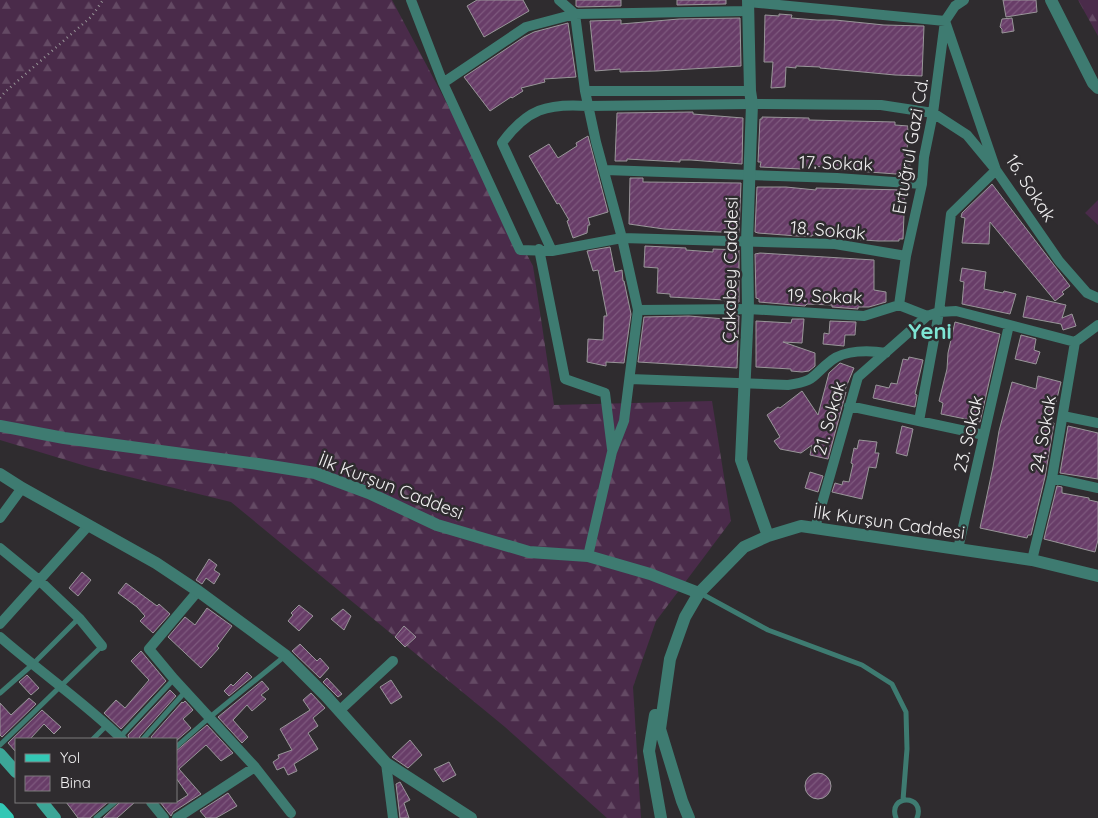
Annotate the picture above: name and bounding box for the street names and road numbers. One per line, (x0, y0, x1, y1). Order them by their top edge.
street label: Ertuğrul Gazi Cd. (887, 76, 933, 216)
street label: 17. Sokak (799, 150, 873, 176)
street label: 16. Sokak (1001, 150, 1061, 226)
street label: Çakabey Caddesi (717, 197, 743, 343)
street label: 18. Sokak (789, 215, 867, 245)
street label: 19. Sokak (787, 283, 863, 309)
street label: 21. Sokak (807, 378, 851, 458)
street label: 23. Sokak (948, 393, 988, 475)
street label: 24. Sokak (1025, 393, 1061, 475)
street label: İlk Kurşun Caddesi (315, 448, 467, 524)
street label: İlk Kurşun Caddesi (812, 500, 966, 544)

